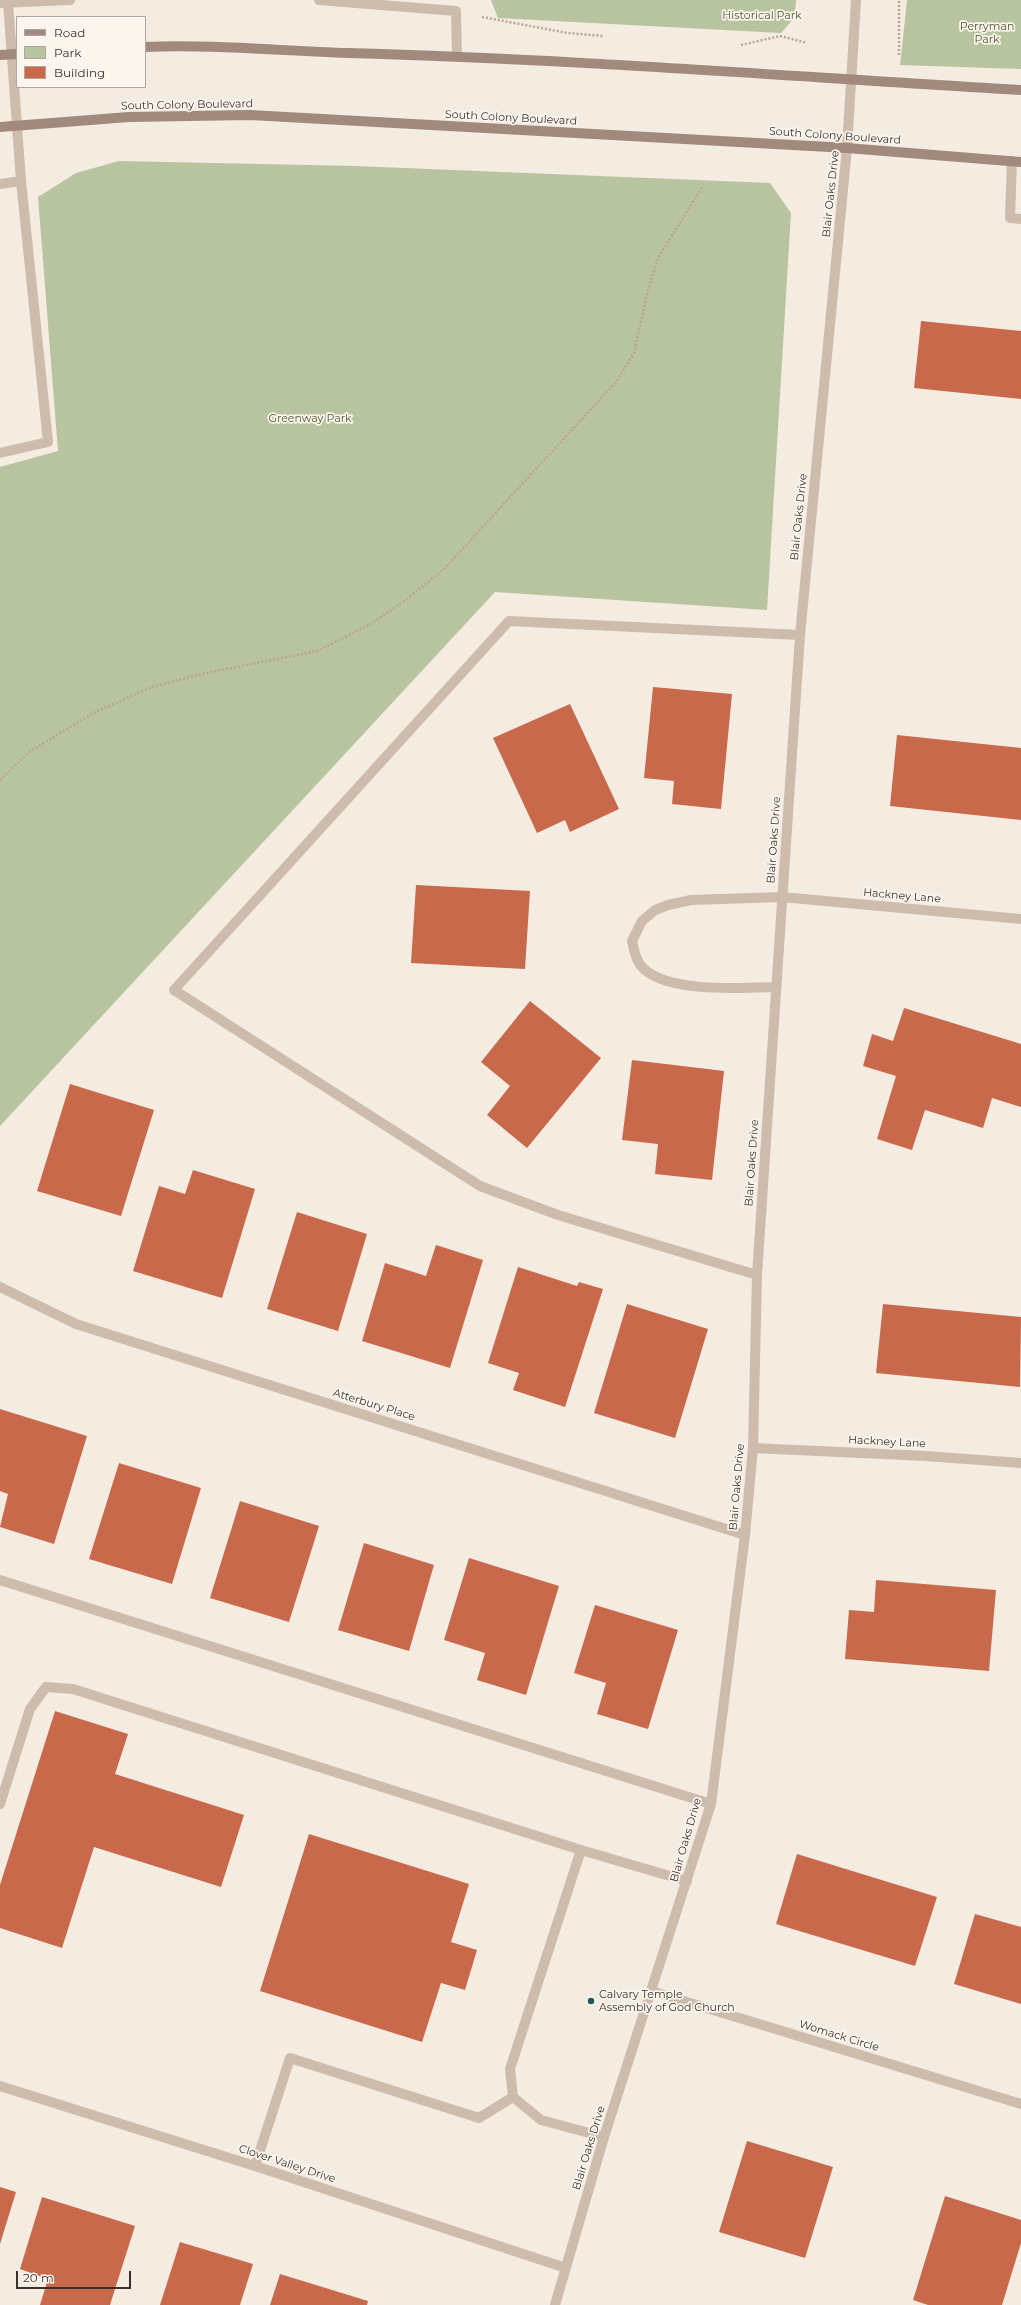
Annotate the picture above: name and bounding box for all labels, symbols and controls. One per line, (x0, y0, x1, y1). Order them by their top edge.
park label: Historical Park (722, 9, 802, 23)
legend (16, 16, 146, 88)
park label: Perryman Park (960, 20, 1014, 46)
text: Road (54, 25, 85, 40)
text: Park (54, 45, 81, 60)
text: Building (54, 65, 105, 80)
street label: South Colony Boulevard (121, 97, 253, 113)
street label: South Colony Boulevard (445, 108, 577, 128)
street label: South Colony Boulevard (769, 125, 901, 147)
street label: Blair Oaks Drive (820, 150, 842, 238)
park label: Greenway Park (268, 412, 352, 426)
street label: Blair Oaks Drive (788, 473, 810, 561)
street label: Blair Oaks Drive (764, 796, 784, 884)
street label: Hackney Lane (863, 886, 941, 906)
street label: Blair Oaks Drive (742, 1119, 762, 1207)
street label: Atterbury Place (331, 1386, 417, 1424)
street label: Hackney Lane (848, 1433, 926, 1451)
street label: Blair Oaks Drive (727, 1443, 747, 1531)
street label: Blair Oaks Drive (668, 1796, 704, 1884)
place label: Calvary Temple Assembly of God Church (599, 1988, 735, 2014)
marker: Calvary Temple Assembly of God Church (586, 1996, 596, 2006)
street label: Womack Circle (797, 2018, 881, 2054)
street label: Blair Oaks Drive (570, 2104, 608, 2192)
street label: Clover Valley Drive (237, 2142, 337, 2186)
scale bar (18, 2263, 133, 2289)
text: 20 m (23, 2270, 54, 2285)

